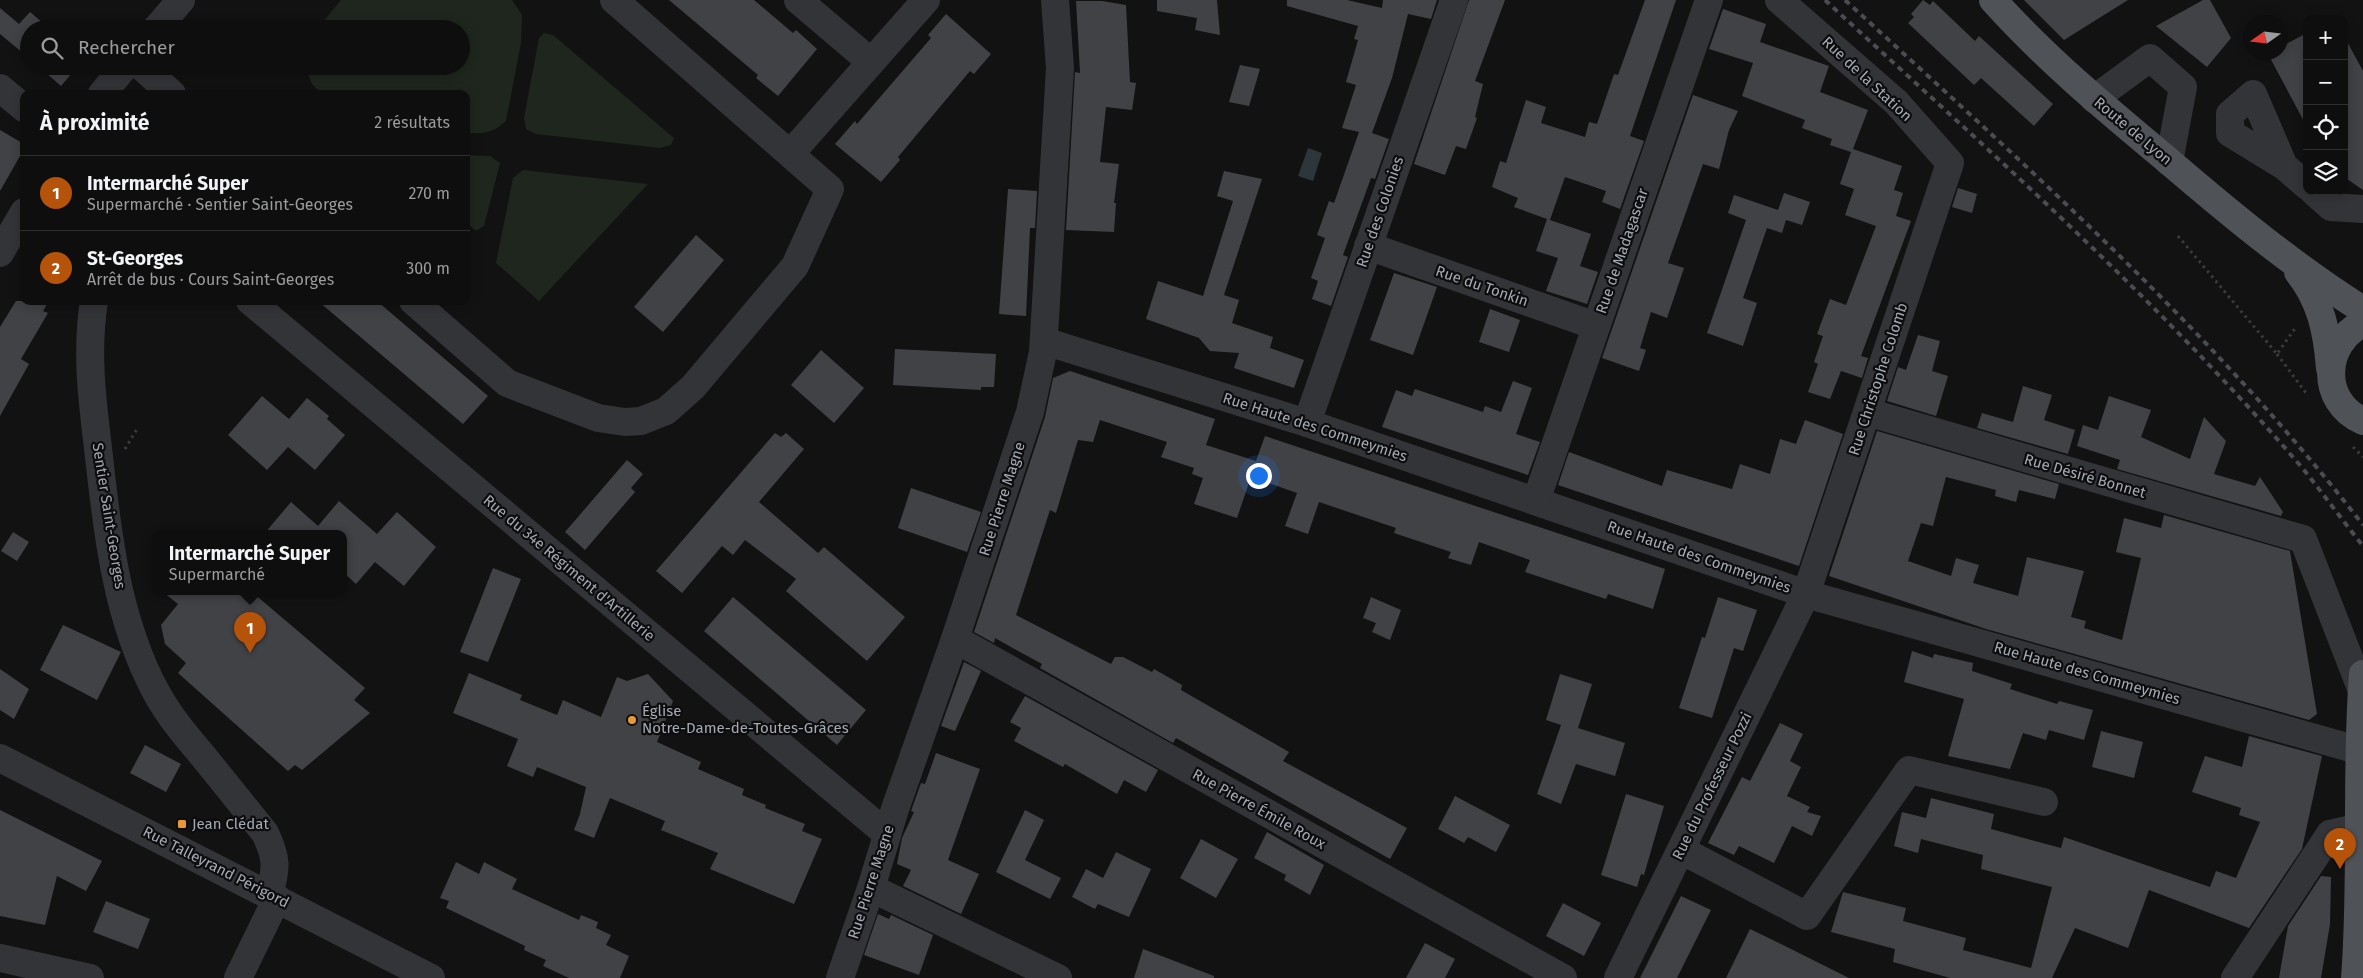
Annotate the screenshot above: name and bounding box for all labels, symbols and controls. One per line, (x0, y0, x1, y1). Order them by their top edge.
north arrow (2243, 15, 2288, 60)
map controls (2303, 15, 2348, 195)
button: + (2303, 15, 2348, 60)
search box (20, 20, 470, 75)
street label: Rue de la Station (1818, 33, 1916, 125)
icon: search (38, 34, 66, 62)
text: Rechercher (78, 36, 175, 59)
button: − (2303, 60, 2348, 105)
street label: Route de Lyon (2090, 93, 2176, 169)
button: locate (2303, 105, 2348, 150)
text: À proximité (40, 110, 149, 136)
text: 2 résultats (374, 113, 450, 132)
button: layers (2303, 150, 2348, 195)
street label: Rue des Colonies (1353, 154, 1407, 270)
text: Intermarché Super (87, 172, 248, 195)
text: 1 (52, 184, 60, 203)
text: 270 m (408, 184, 450, 203)
street label: Rue de Madagascar (1592, 186, 1652, 316)
text: Supermarché · Sentier Saint-Georges (87, 195, 353, 214)
text: St-Georges (87, 247, 183, 270)
text: 2 (52, 259, 60, 278)
text: 300 m (406, 259, 450, 278)
street label: Rue du Tonkin (1433, 262, 1531, 310)
text: Arrêt de bus · Cours Saint-Georges (87, 270, 334, 289)
street label: Rue Christophe Colomb (1845, 300, 1911, 458)
street label: Rue Haute des Commeymies (1221, 389, 1409, 465)
street label: Rue Pierre Magne (975, 440, 1029, 558)
street label: Sentier Saint-Georges (89, 442, 129, 590)
street label: Rue Désiré Bonnet (2022, 450, 2148, 502)
your location (1246, 463, 1272, 489)
street label: Rue du 34e Régiment d'Artillerie (480, 491, 658, 645)
street label: Rue Haute des Commeymies (1605, 517, 1793, 597)
popup (152, 530, 347, 595)
text: Intermarché Super (169, 542, 330, 565)
text: Supermarché (169, 565, 265, 584)
pin: 1 (234, 612, 266, 653)
street label: Rue Haute des Commeymies (1992, 638, 2182, 708)
place label: Église Notre-Dame-de-Toutes-Grâces (642, 702, 849, 737)
street label: Rue du Professeur Pozzi (1668, 709, 1756, 863)
marker: Église Notre-Dame-de-Toutes-Grâces (626, 714, 638, 726)
street label: Rue Pierre Émile Roux (1189, 765, 1329, 853)
place label: Jean Clédat (192, 815, 269, 833)
marker: Jean Clédat (176, 818, 188, 830)
street label: Rue Talleyrand Périgord (140, 822, 292, 912)
street label: Rue Pierre Magne (844, 823, 898, 941)
pin: 2 (2324, 828, 2356, 869)

